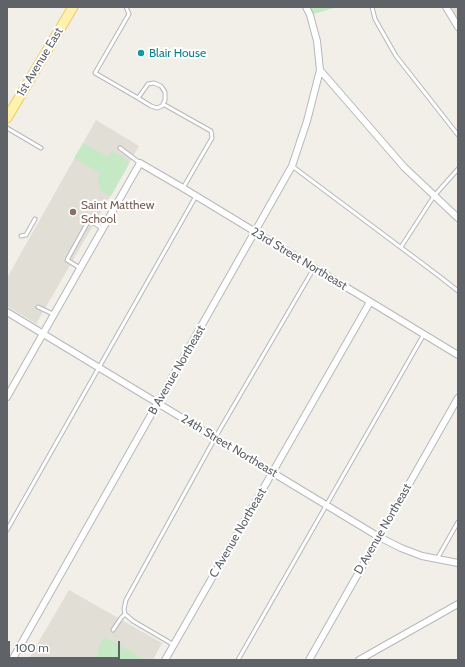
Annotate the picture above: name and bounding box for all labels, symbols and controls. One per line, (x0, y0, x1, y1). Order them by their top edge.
street label: 1st Avenue East (14, 25, 66, 99)
place label: Blair House (149, 46, 206, 60)
marker: Blair House (136, 48, 146, 58)
place label: Saint Matthew School (81, 198, 154, 226)
marker: Saint Matthew School (68, 207, 78, 217)
street label: 23rd Street Northeast (248, 225, 350, 293)
street label: B Avenue Northeast (146, 323, 208, 417)
street label: 24th Street Northeast (178, 411, 280, 481)
street label: D Avenue Northeast (351, 481, 415, 577)
street label: C Avenue Northeast (207, 486, 269, 580)
scale bar (10, 633, 122, 659)
text: 100 m (15, 640, 49, 655)

